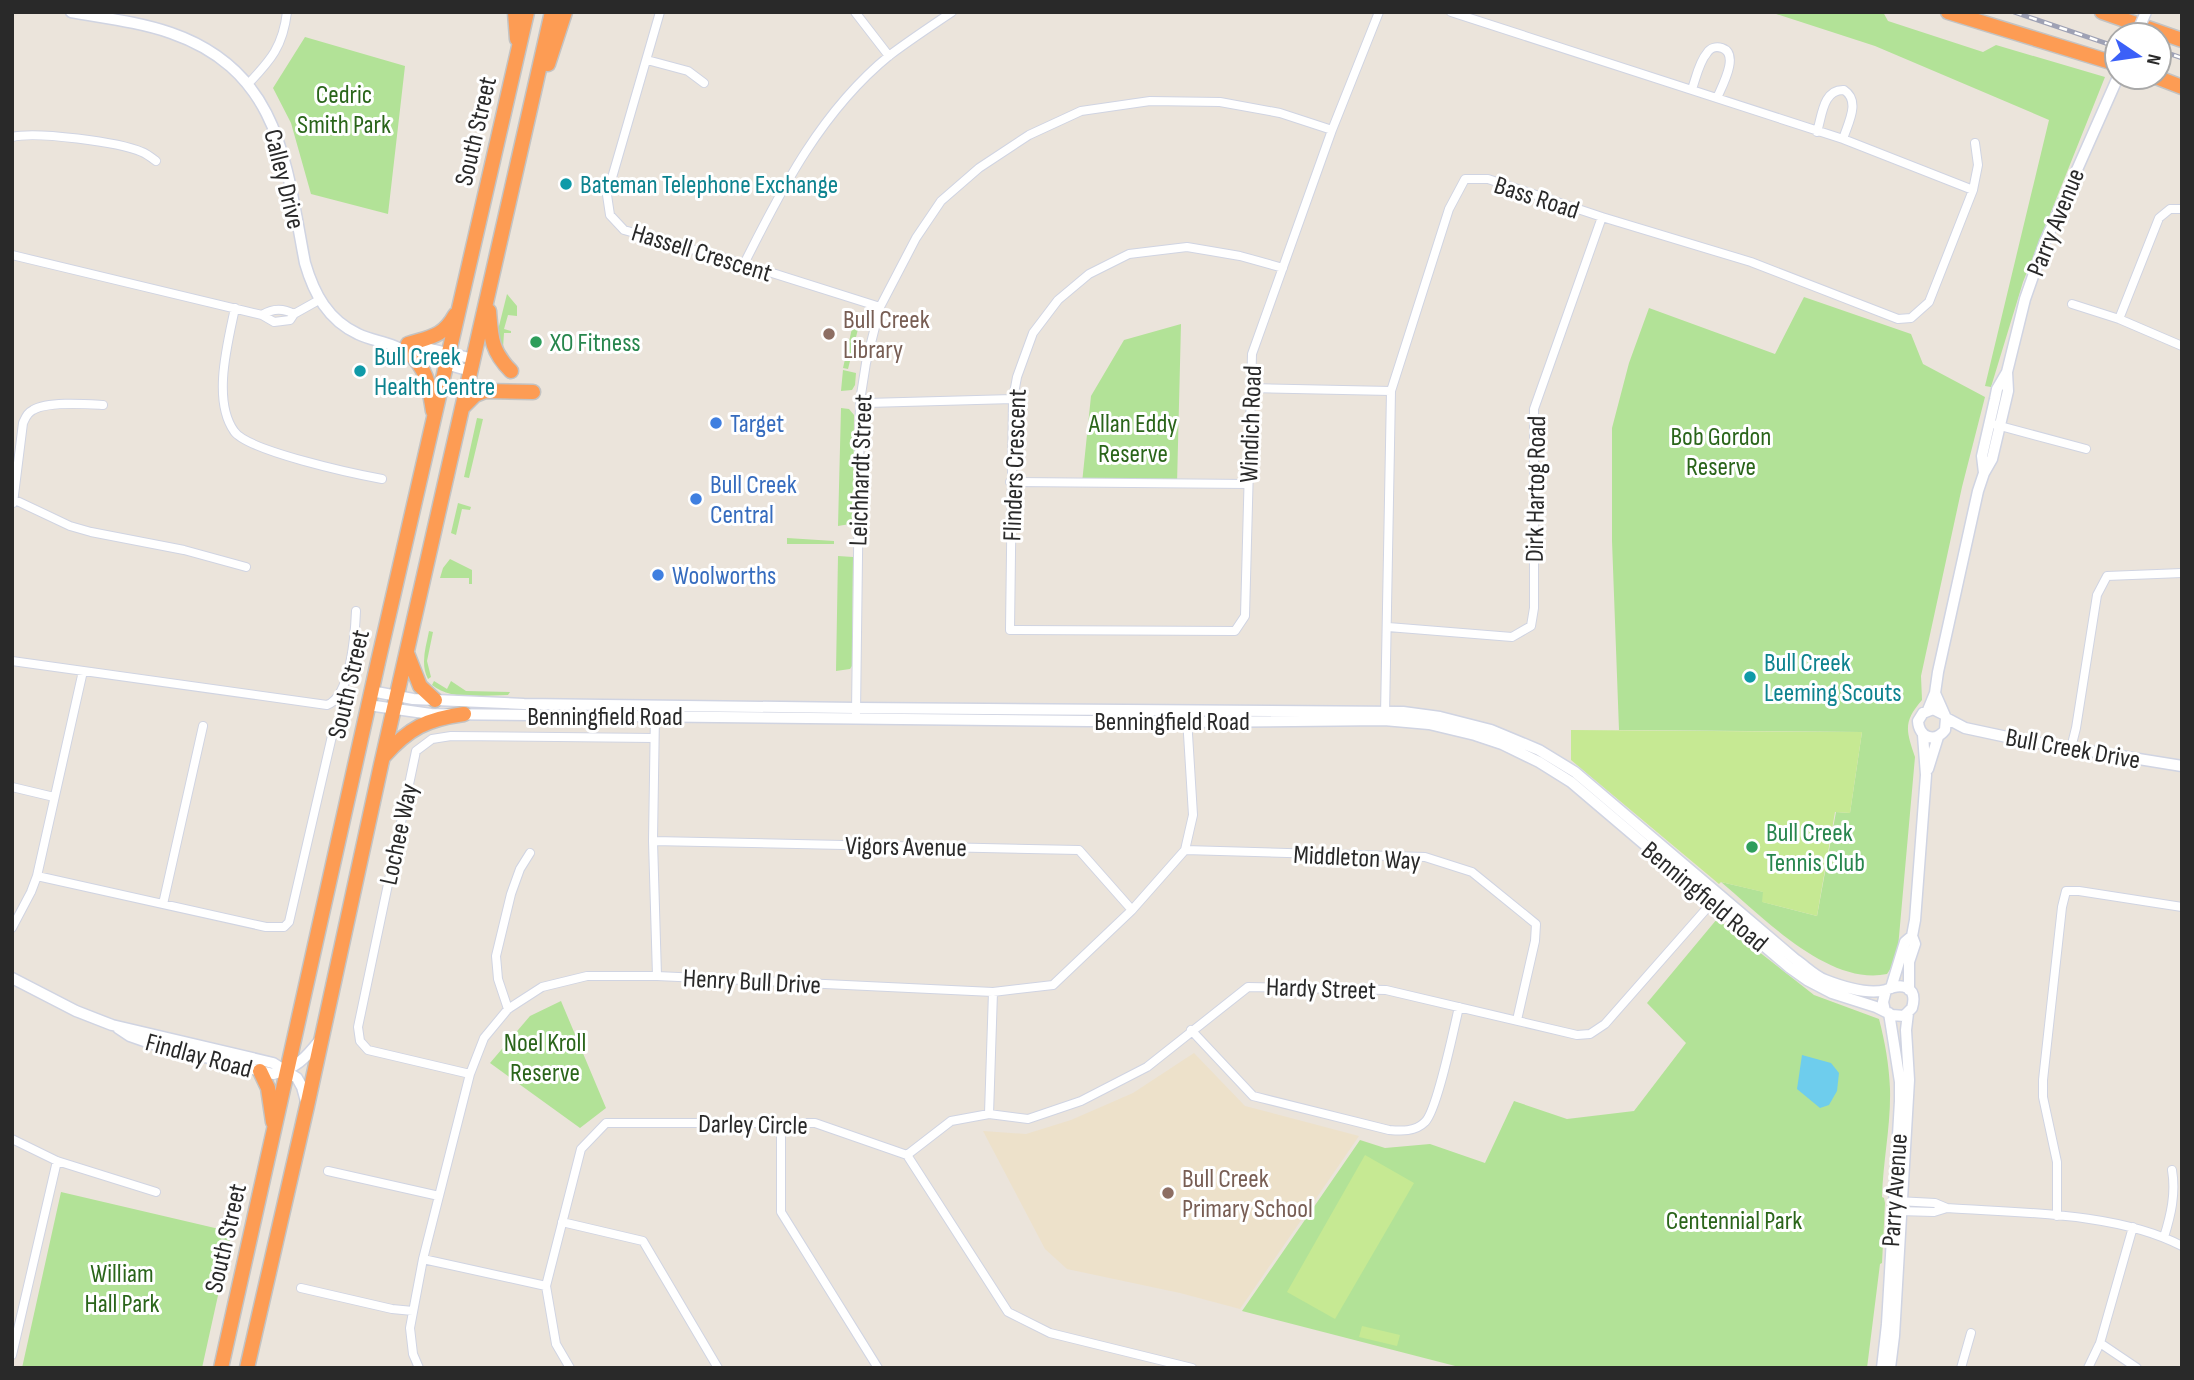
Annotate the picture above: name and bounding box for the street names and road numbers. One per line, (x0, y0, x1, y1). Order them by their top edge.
street label: South Street (449, 74, 504, 189)
street label: Calley Drive (256, 126, 311, 232)
street label: Parry Avenue (2021, 164, 2092, 281)
street label: Bass Road (1490, 170, 1583, 227)
street label: Hassell Crescent (628, 217, 776, 290)
street label: Windich Road (1234, 365, 1269, 483)
street label: Flinders Crescent (997, 388, 1034, 542)
street label: Leichhardt Street (843, 393, 880, 547)
street label: Dirk Hartog Road (1520, 416, 1553, 562)
street label: South Street (322, 627, 377, 742)
street label: Benningfield Road (527, 702, 683, 733)
street label: Benningfield Road (1094, 707, 1250, 738)
street label: Bull Creek Drive (2003, 722, 2142, 777)
street label: Lochee Way (374, 781, 425, 888)
street label: Vigors Avenue (845, 831, 967, 864)
street label: Benningfield Road (1634, 835, 1774, 959)
street label: Middleton Way (1293, 840, 1421, 877)
street label: Henry Bull Drive (682, 963, 822, 1002)
street label: Hardy Street (1265, 972, 1377, 1007)
street label: Findlay Road (142, 1027, 255, 1086)
street label: Darley Circle (698, 1109, 808, 1142)
street label: Parry Avenue (1876, 1132, 1915, 1248)
street label: South Street (199, 1181, 254, 1296)

